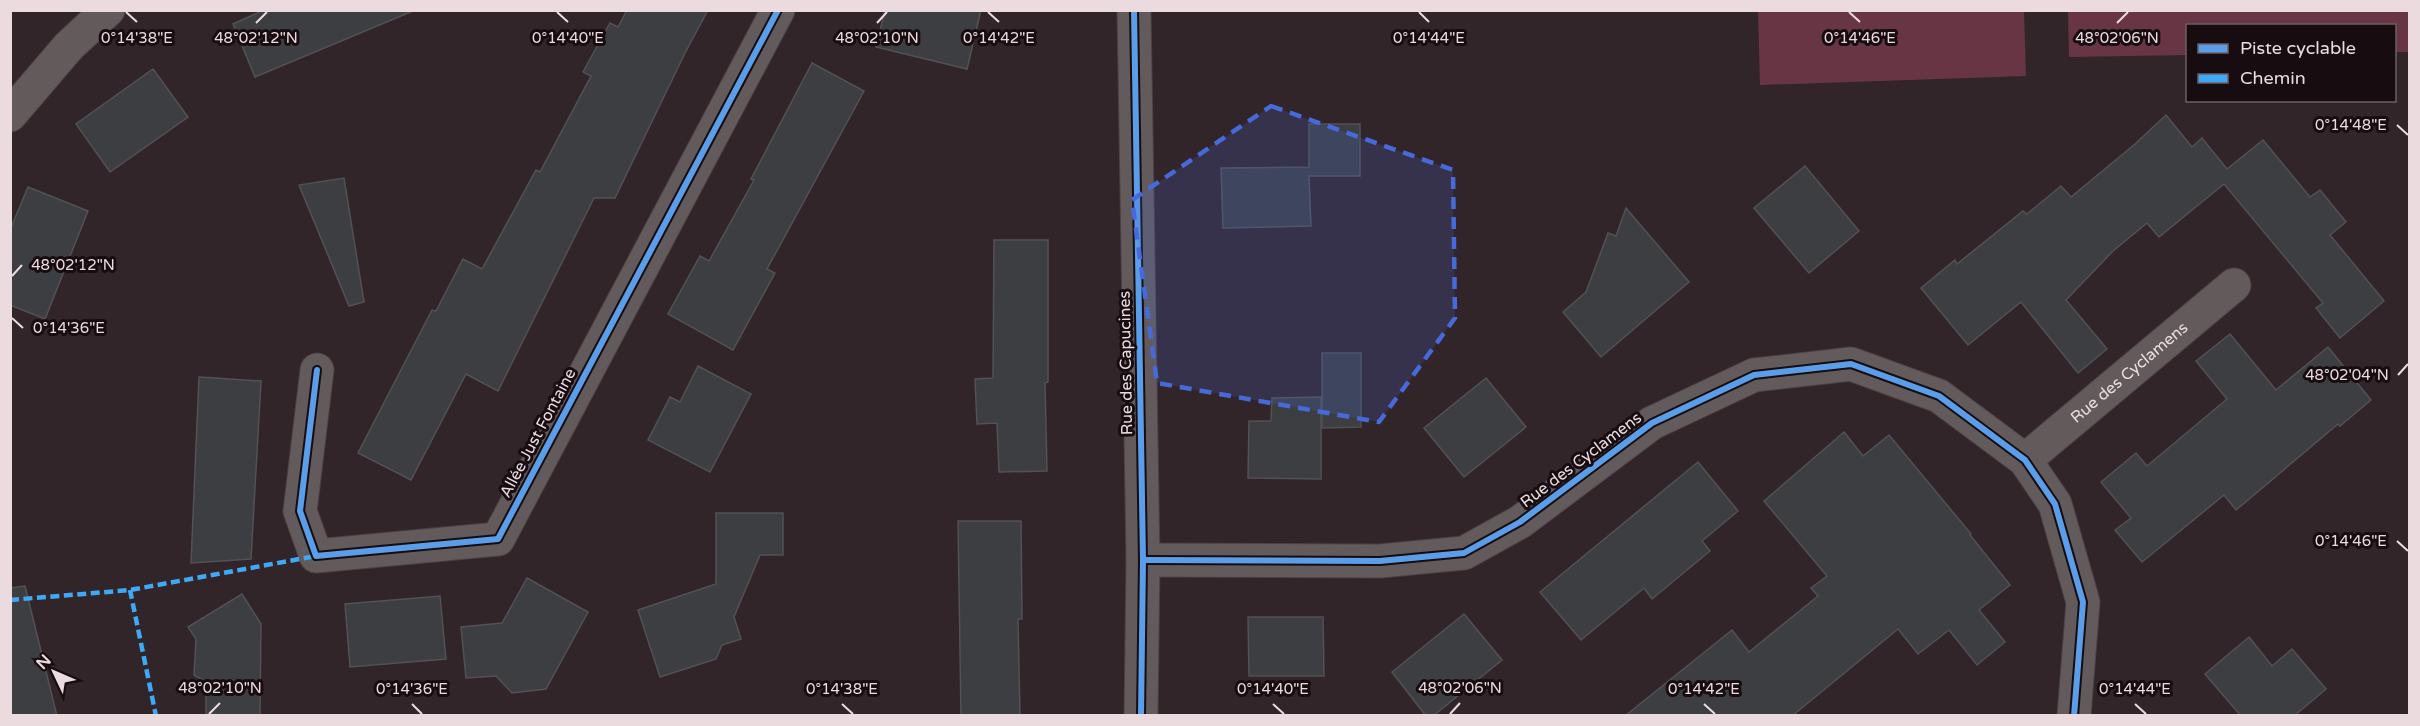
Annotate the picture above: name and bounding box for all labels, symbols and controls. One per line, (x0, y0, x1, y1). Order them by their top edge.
legend (2186, 24, 2396, 102)
text: 0°14'38"E (101, 29, 173, 47)
text: 48°02'12"N (214, 29, 298, 47)
text: 0°14'40"E (532, 29, 604, 47)
text: 48°02'10"N (835, 29, 919, 47)
text: 0°14'42"E (963, 29, 1035, 47)
text: 0°14'44"E (1393, 29, 1465, 47)
text: 0°14'46"E (1824, 29, 1896, 47)
text: 48°02'06"N (2075, 29, 2159, 47)
text: Piste cyclable (2240, 37, 2356, 59)
text: Chemin (2240, 67, 2306, 89)
text: 0°14'48"E (2315, 116, 2387, 134)
text: 48°02'12"N (31, 256, 115, 274)
street label: Rue des Capucines (1115, 291, 1137, 435)
street label: Rue des Cyclamens (2067, 318, 2192, 428)
text: 0°14'36"E (33, 319, 105, 337)
street label: Allée Just Fontaine (496, 365, 580, 501)
text: 48°02'04"N (2305, 366, 2389, 384)
street label: Rue des Cyclamens (1516, 408, 1646, 512)
text: 0°14'46"E (2315, 532, 2387, 550)
north arrow (24, 642, 84, 702)
text: N (32, 651, 56, 674)
text: 48°02'10"N (178, 679, 262, 697)
text: 48°02'06"N (1418, 679, 1502, 697)
text: 0°14'36"E (376, 680, 448, 698)
text: 0°14'38"E (806, 680, 878, 698)
text: 0°14'40"E (1237, 680, 1309, 698)
text: 0°14'42"E (1668, 680, 1740, 698)
text: 0°14'44"E (2099, 680, 2171, 698)

